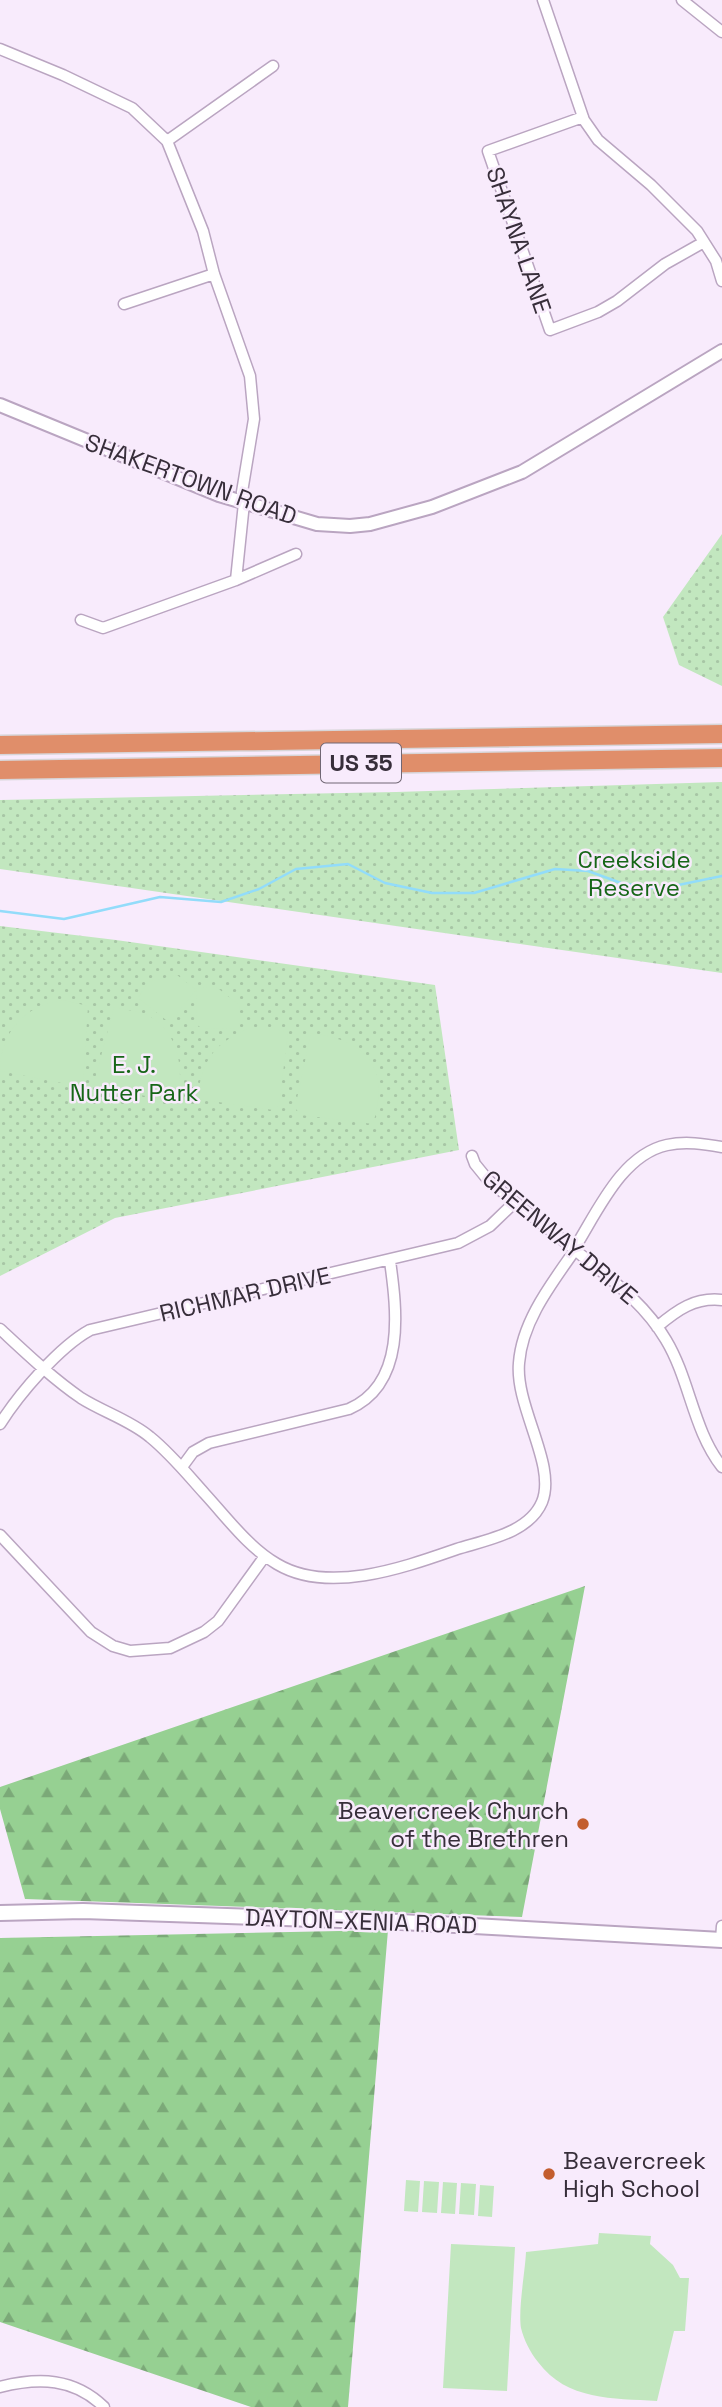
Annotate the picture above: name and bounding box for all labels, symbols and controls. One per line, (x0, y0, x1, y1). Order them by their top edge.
street label: SHAYNA LANE (479, 163, 559, 317)
street label: SHAKERTOWN ROAD (81, 426, 301, 532)
road number: US 35 (321, 744, 401, 782)
park label: Creekside Reserve (577, 844, 691, 903)
park label: E. J. Nutter Park (70, 1049, 198, 1108)
street label: GREENWAY DRIVE (476, 1163, 644, 1311)
street label: RICHMAR DRIVE (156, 1259, 334, 1329)
place label: Beavercreek Church of the Brethren (338, 1795, 569, 1854)
marker: Beavercreek Church of the Brethren (575, 1816, 591, 1832)
street label: DAYTON-XENIA ROAD (244, 1901, 478, 1941)
place label: Beavercreek High School (563, 2145, 706, 2204)
marker: Beavercreek High School (541, 2166, 557, 2182)

